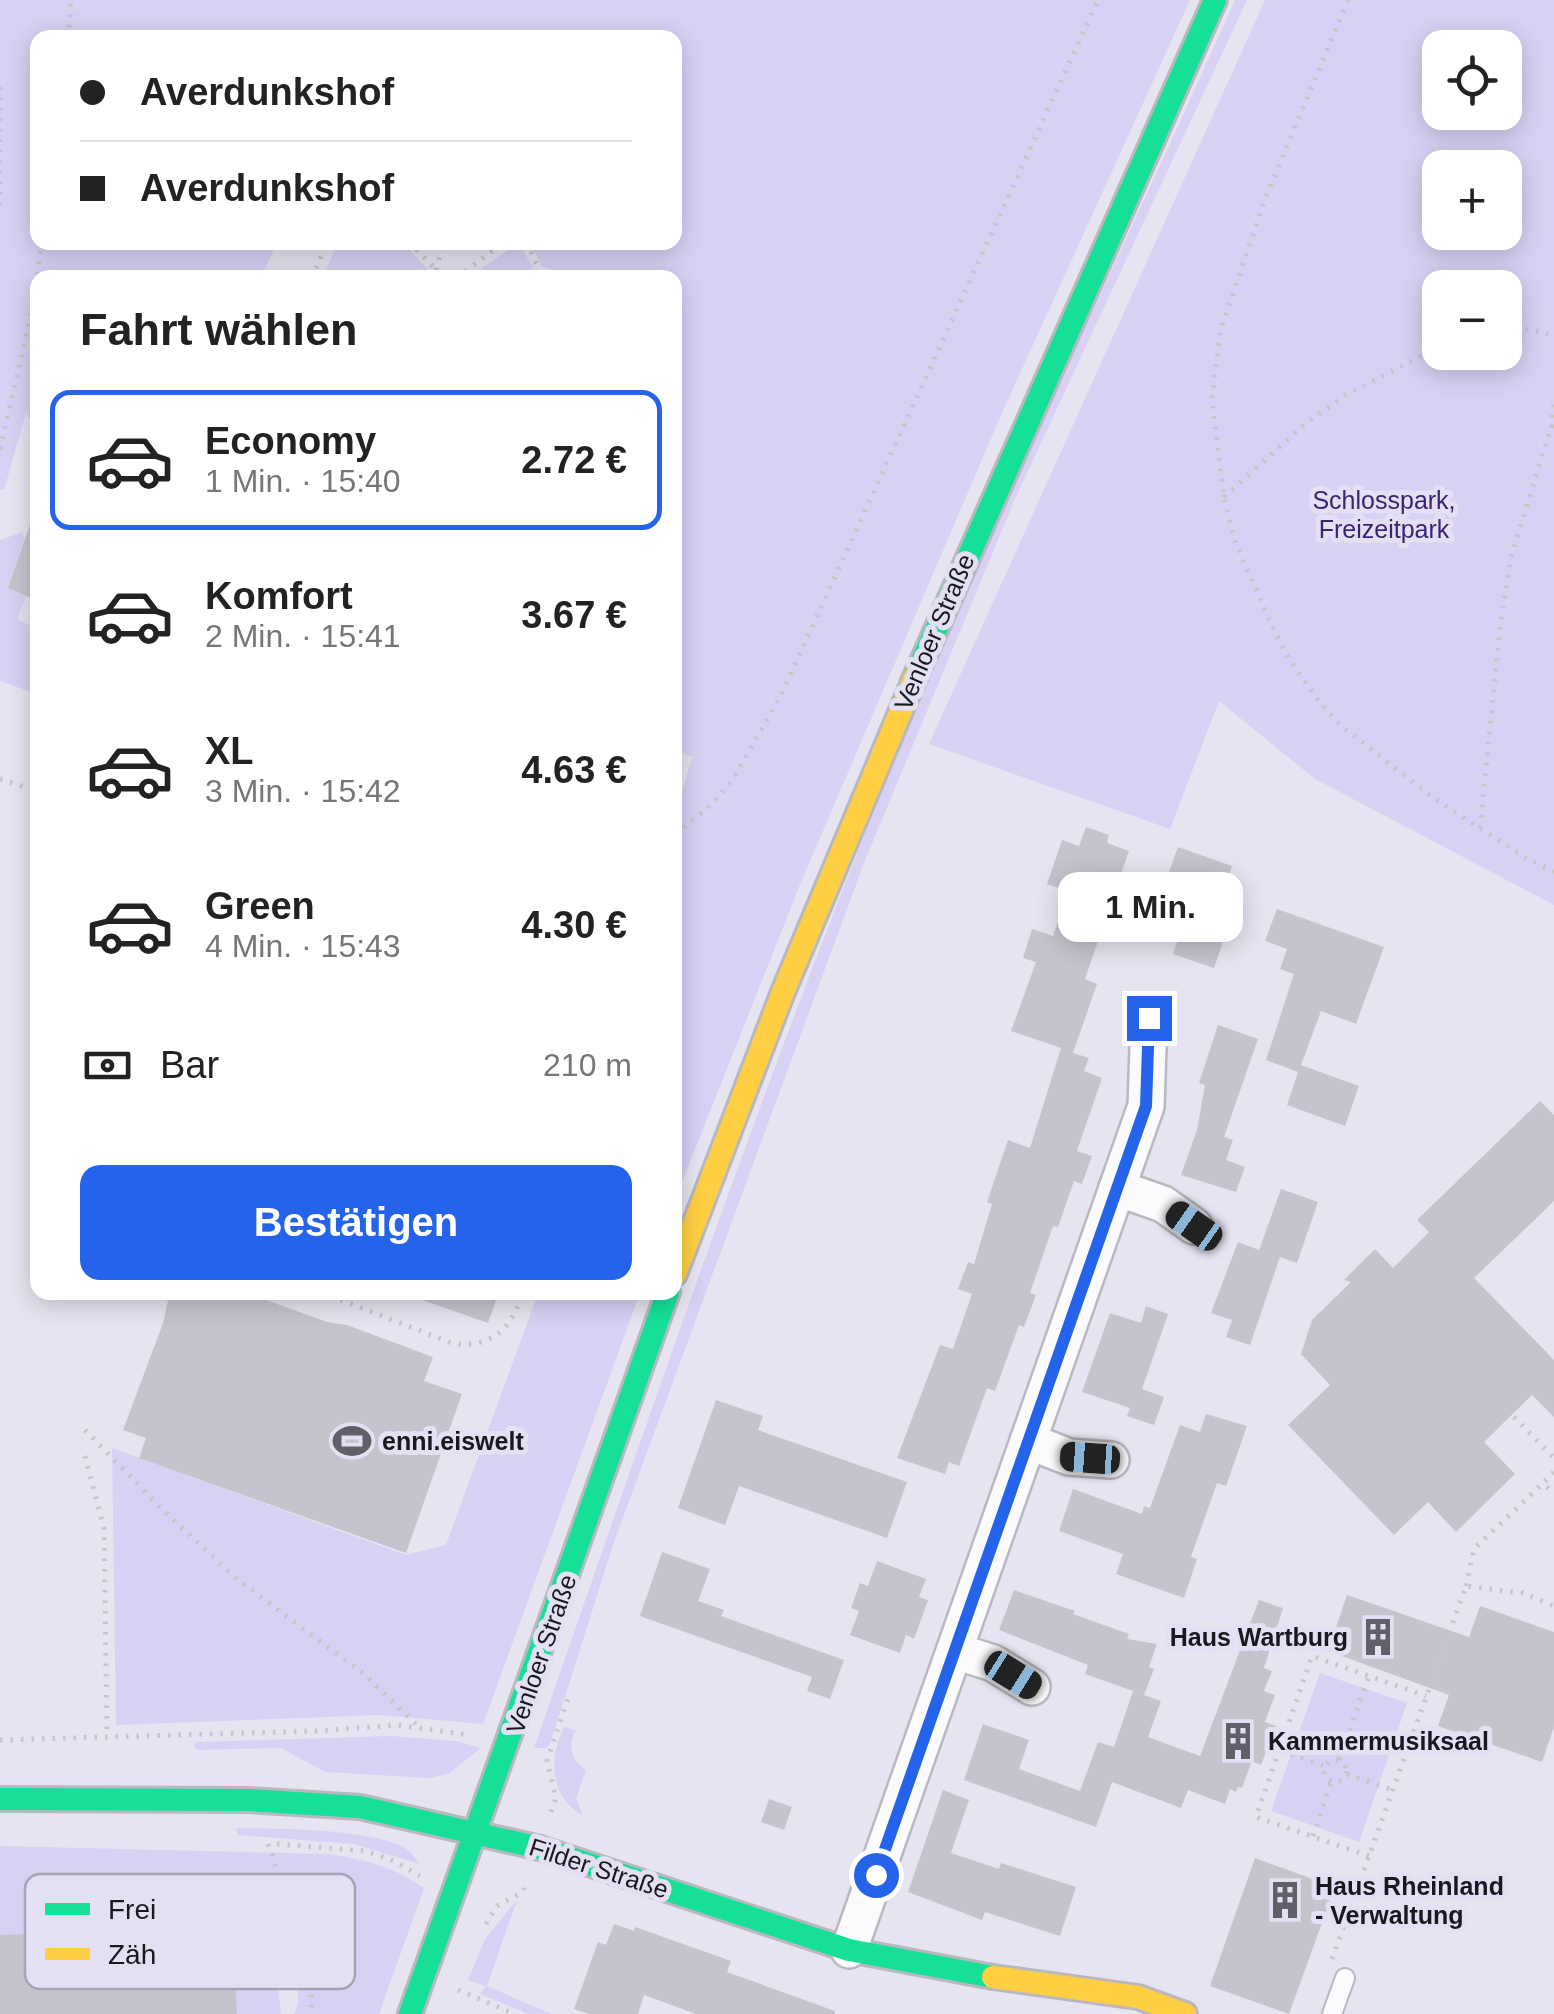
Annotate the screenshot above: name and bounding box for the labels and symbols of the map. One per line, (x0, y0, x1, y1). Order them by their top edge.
park label: Schlosspark, Freizeitpark (1312, 486, 1456, 543)
street label: Venloer Straße (889, 550, 979, 714)
callout: 1 Min. (1056, 873, 1242, 943)
route end (1127, 996, 1172, 1041)
car (1161, 1197, 1227, 1255)
sports icon: enni.eiswelt (331, 1420, 373, 1462)
place label: enni.eiswelt (382, 1427, 524, 1455)
car (1059, 1441, 1121, 1475)
street label: Venloer Straße (501, 1571, 581, 1737)
building icon: Haus Wartburg (1357, 1616, 1399, 1658)
place label: Haus Wartburg (1170, 1623, 1348, 1651)
car (980, 1646, 1046, 1704)
building icon: Kammermusiksaal (1217, 1720, 1259, 1762)
place label: Kammermusiksaal (1268, 1727, 1489, 1755)
street label: Filder Straße (526, 1832, 672, 1904)
route start (854, 1853, 899, 1898)
place label: Haus Rheinland - Verwaltung (1315, 1872, 1504, 1929)
legend (25, 1874, 355, 1989)
building icon: Haus Rheinland - Verwaltung (1264, 1879, 1306, 1921)
text: Frei (108, 1894, 156, 1925)
text: Zäh (108, 1939, 156, 1970)

